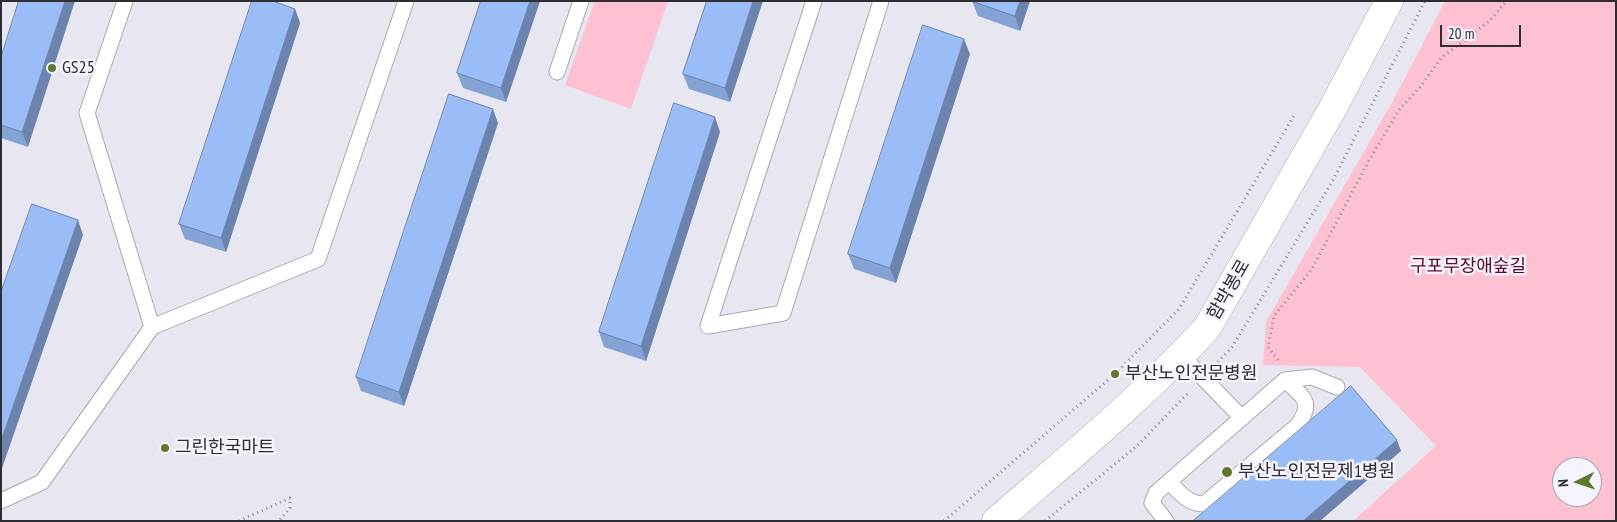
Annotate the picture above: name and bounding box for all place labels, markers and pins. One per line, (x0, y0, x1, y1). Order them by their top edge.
place label: GS25 (62, 57, 95, 79)
marker: GS25 (46, 62, 58, 74)
place label: 부산노인전문병원 (1125, 363, 1257, 385)
marker: 부산노인전문병원 (1109, 368, 1121, 380)
place label: 그린한국마트 (175, 437, 274, 459)
marker: 그린한국마트 (159, 442, 171, 454)
place label: 부산노인전문제1병원 (1238, 461, 1395, 483)
marker: 부산노인전문제1병원 (1220, 465, 1234, 479)

